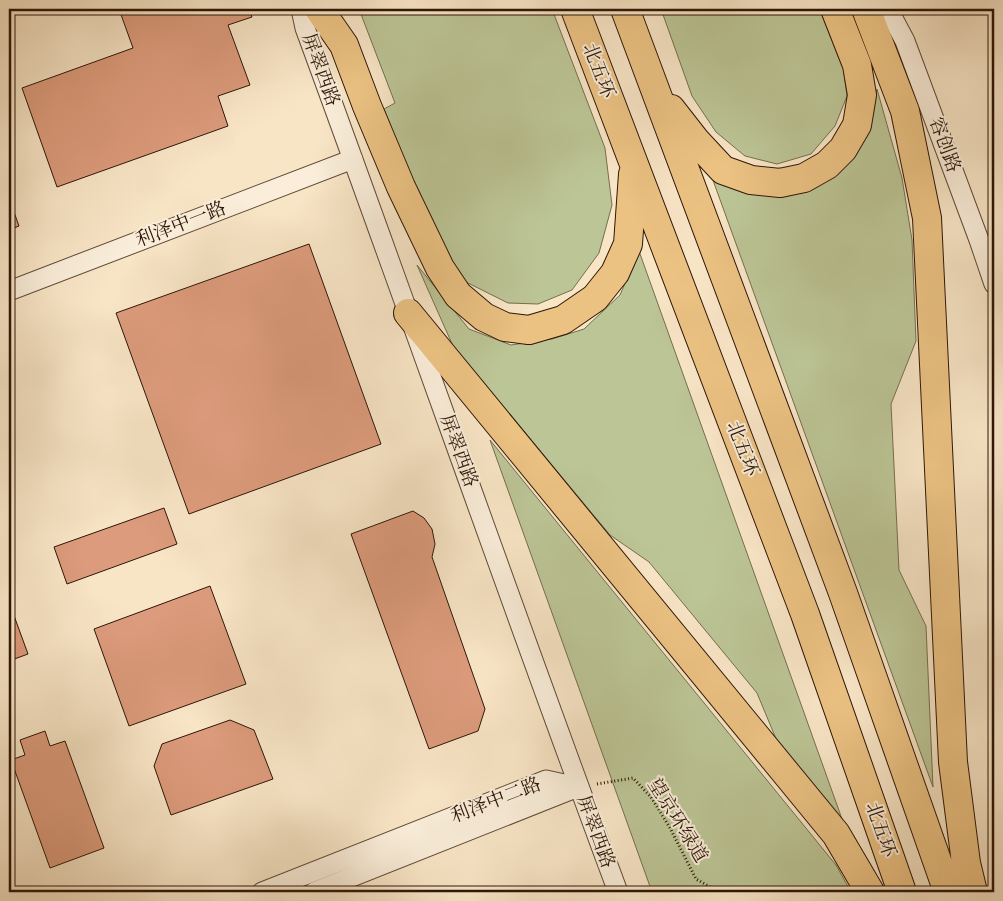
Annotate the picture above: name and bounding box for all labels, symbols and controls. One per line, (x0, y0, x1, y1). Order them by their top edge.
street label: 屏翠西路 (295, 30, 345, 110)
street label: 北五环 (576, 40, 620, 102)
street label: 容创路 (922, 114, 966, 176)
street label: 利泽中一路 (132, 196, 230, 254)
street label: 屏翠西路 (433, 411, 483, 491)
street label: 北五环 (720, 418, 764, 480)
street label: 利泽中二路 (447, 772, 545, 830)
street label: 望京环绿道 (641, 774, 713, 868)
street label: 屏翠西路 (570, 792, 620, 872)
street label: 北五环 (858, 799, 902, 861)

